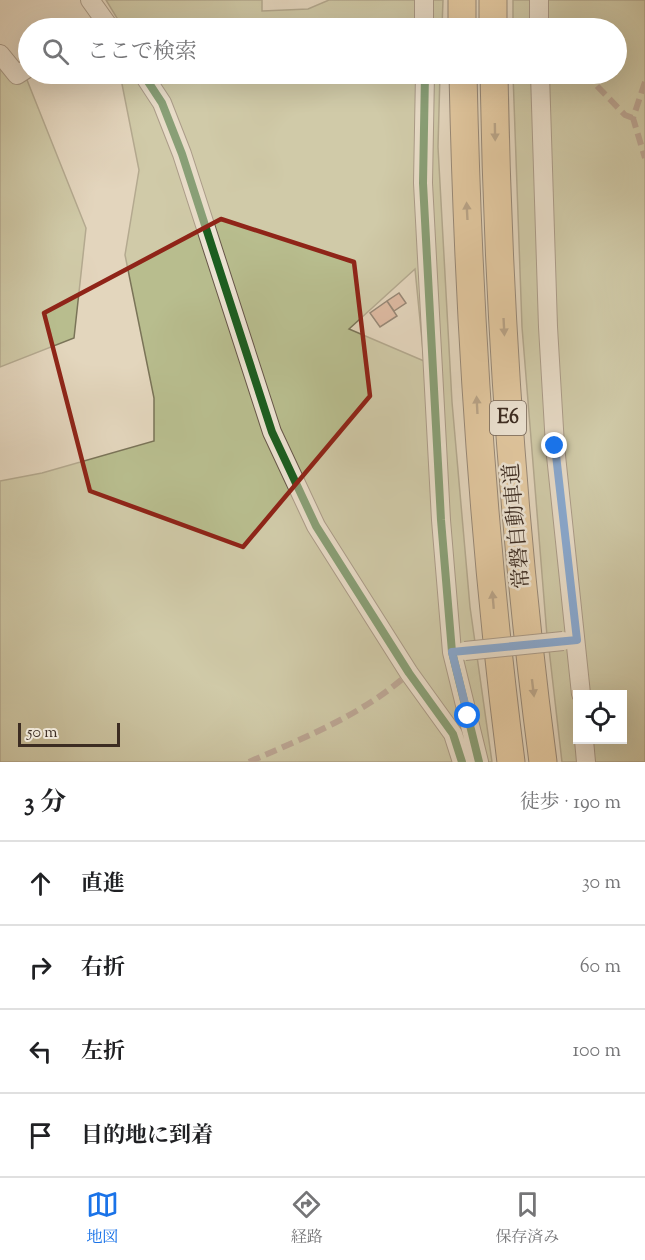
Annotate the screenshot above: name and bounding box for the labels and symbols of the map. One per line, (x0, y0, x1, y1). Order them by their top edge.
one-way arrow (490, 122, 500, 141)
one-way arrow (462, 201, 471, 220)
one-way arrow (499, 317, 508, 336)
one-way arrow (472, 396, 481, 415)
road number: E6 (490, 401, 526, 435)
route end (541, 432, 567, 458)
street label: 常磐自動車道 (498, 462, 538, 590)
one-way arrow (488, 590, 498, 609)
one-way arrow (528, 679, 538, 698)
route start (454, 702, 480, 728)
scale bar (18, 720, 120, 748)

